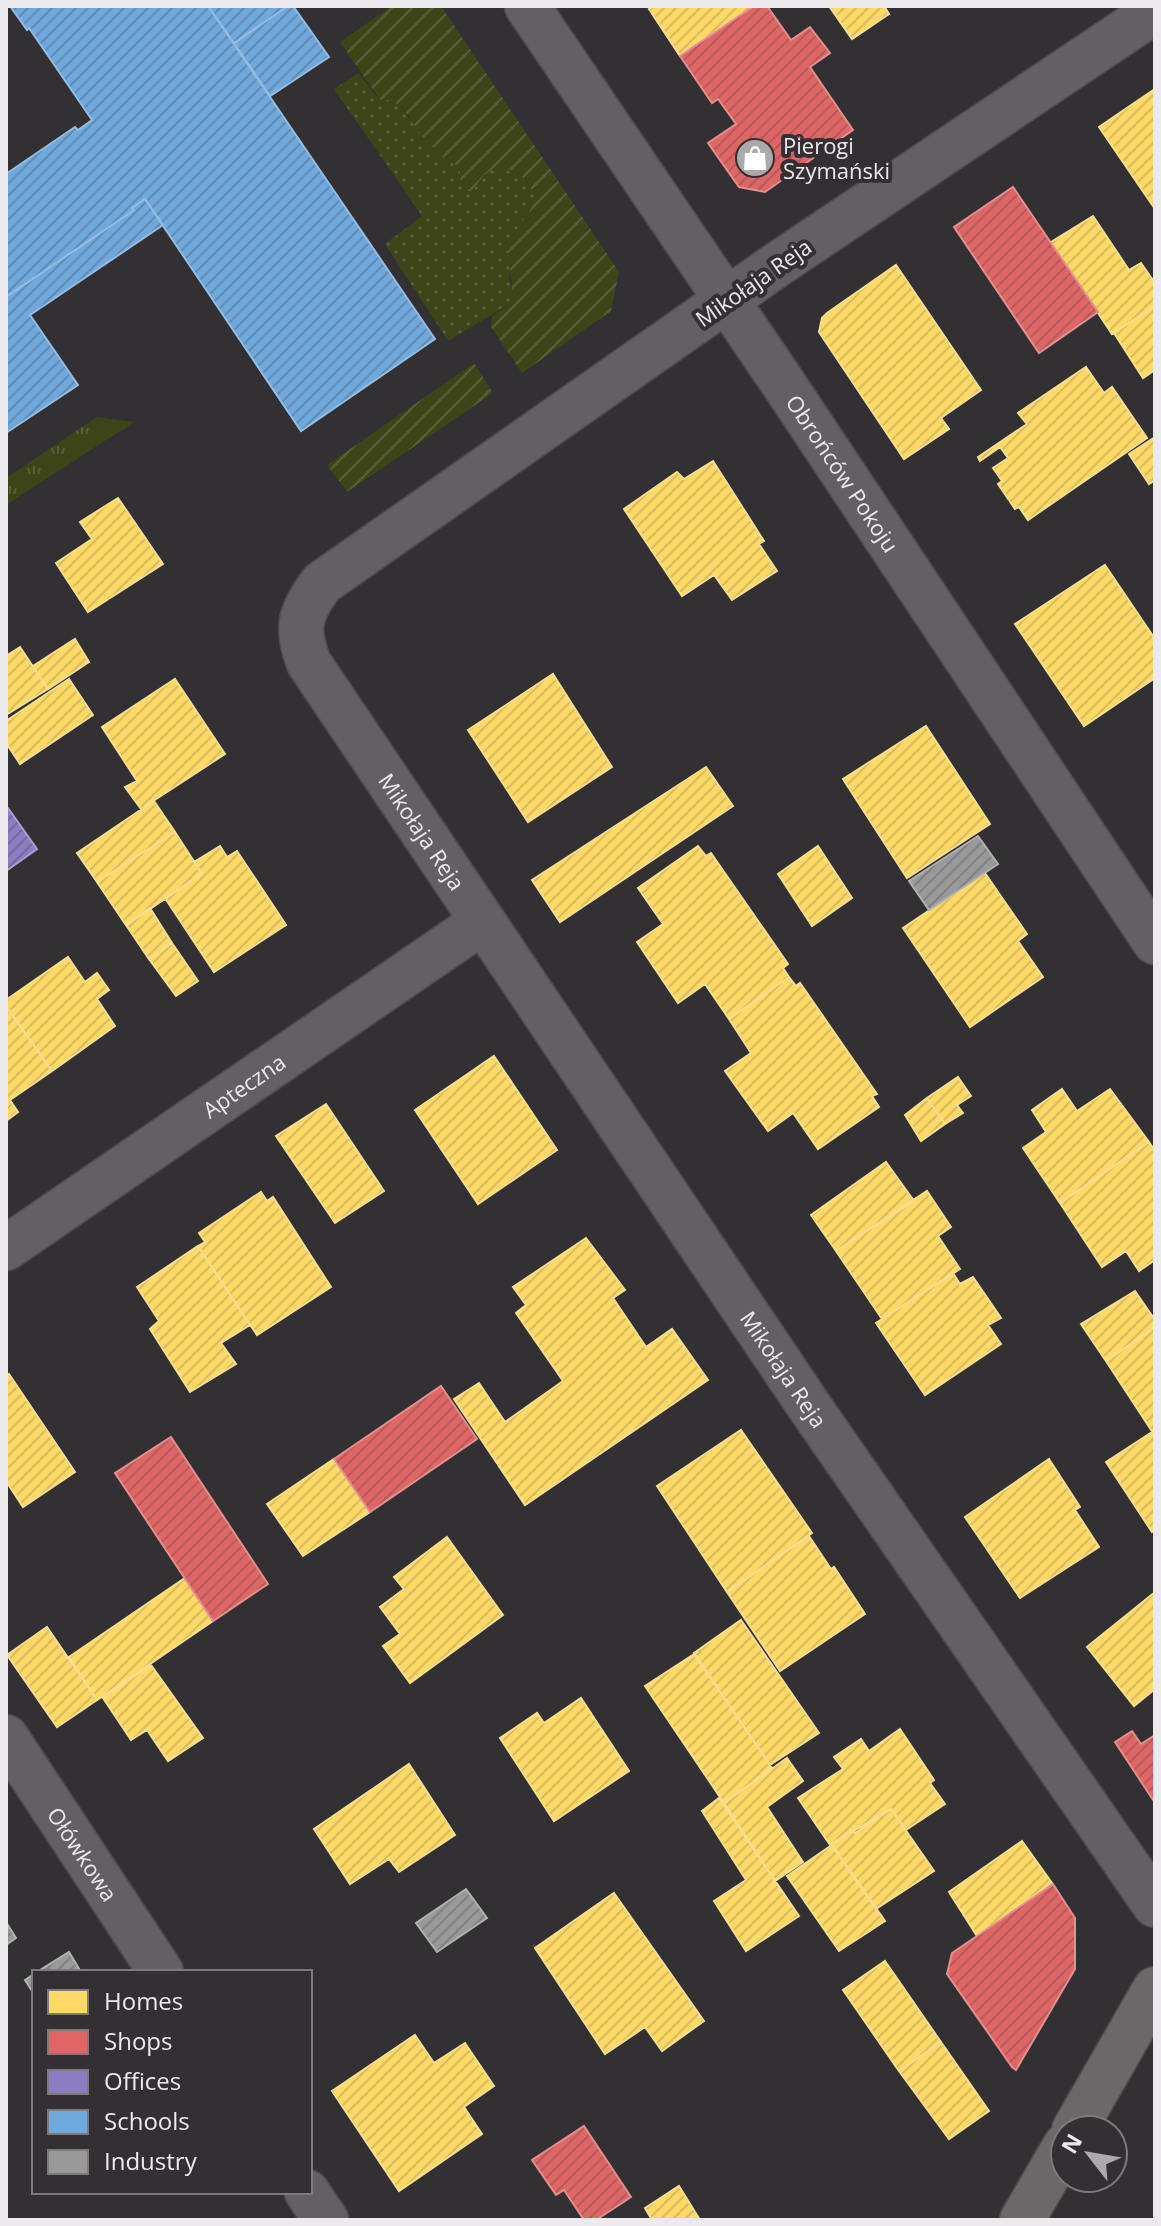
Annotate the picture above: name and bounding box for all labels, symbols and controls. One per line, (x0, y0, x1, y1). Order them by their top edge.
place label: Pierogi Szymański (783, 130, 890, 185)
shop icon: Pierogi Szymański (734, 137, 776, 179)
street label: Mikołaja Reja (689, 231, 817, 333)
street label: Obrońców Pokoju (780, 389, 906, 558)
street label: Mikołaja Reja (372, 767, 473, 896)
street label: Apteczna (196, 1046, 291, 1124)
street label: Mikołaja Reja (734, 1305, 834, 1433)
street label: Ołówkowa (41, 1801, 125, 1907)
legend (32, 1970, 312, 2194)
text: Homes (104, 1984, 183, 2017)
text: Shops (104, 2024, 172, 2057)
text: Offices (104, 2064, 181, 2097)
text: Schools (104, 2104, 190, 2137)
north arrow (1049, 2114, 1129, 2194)
text: N (1054, 2128, 1088, 2159)
text: Industry (104, 2144, 198, 2177)

